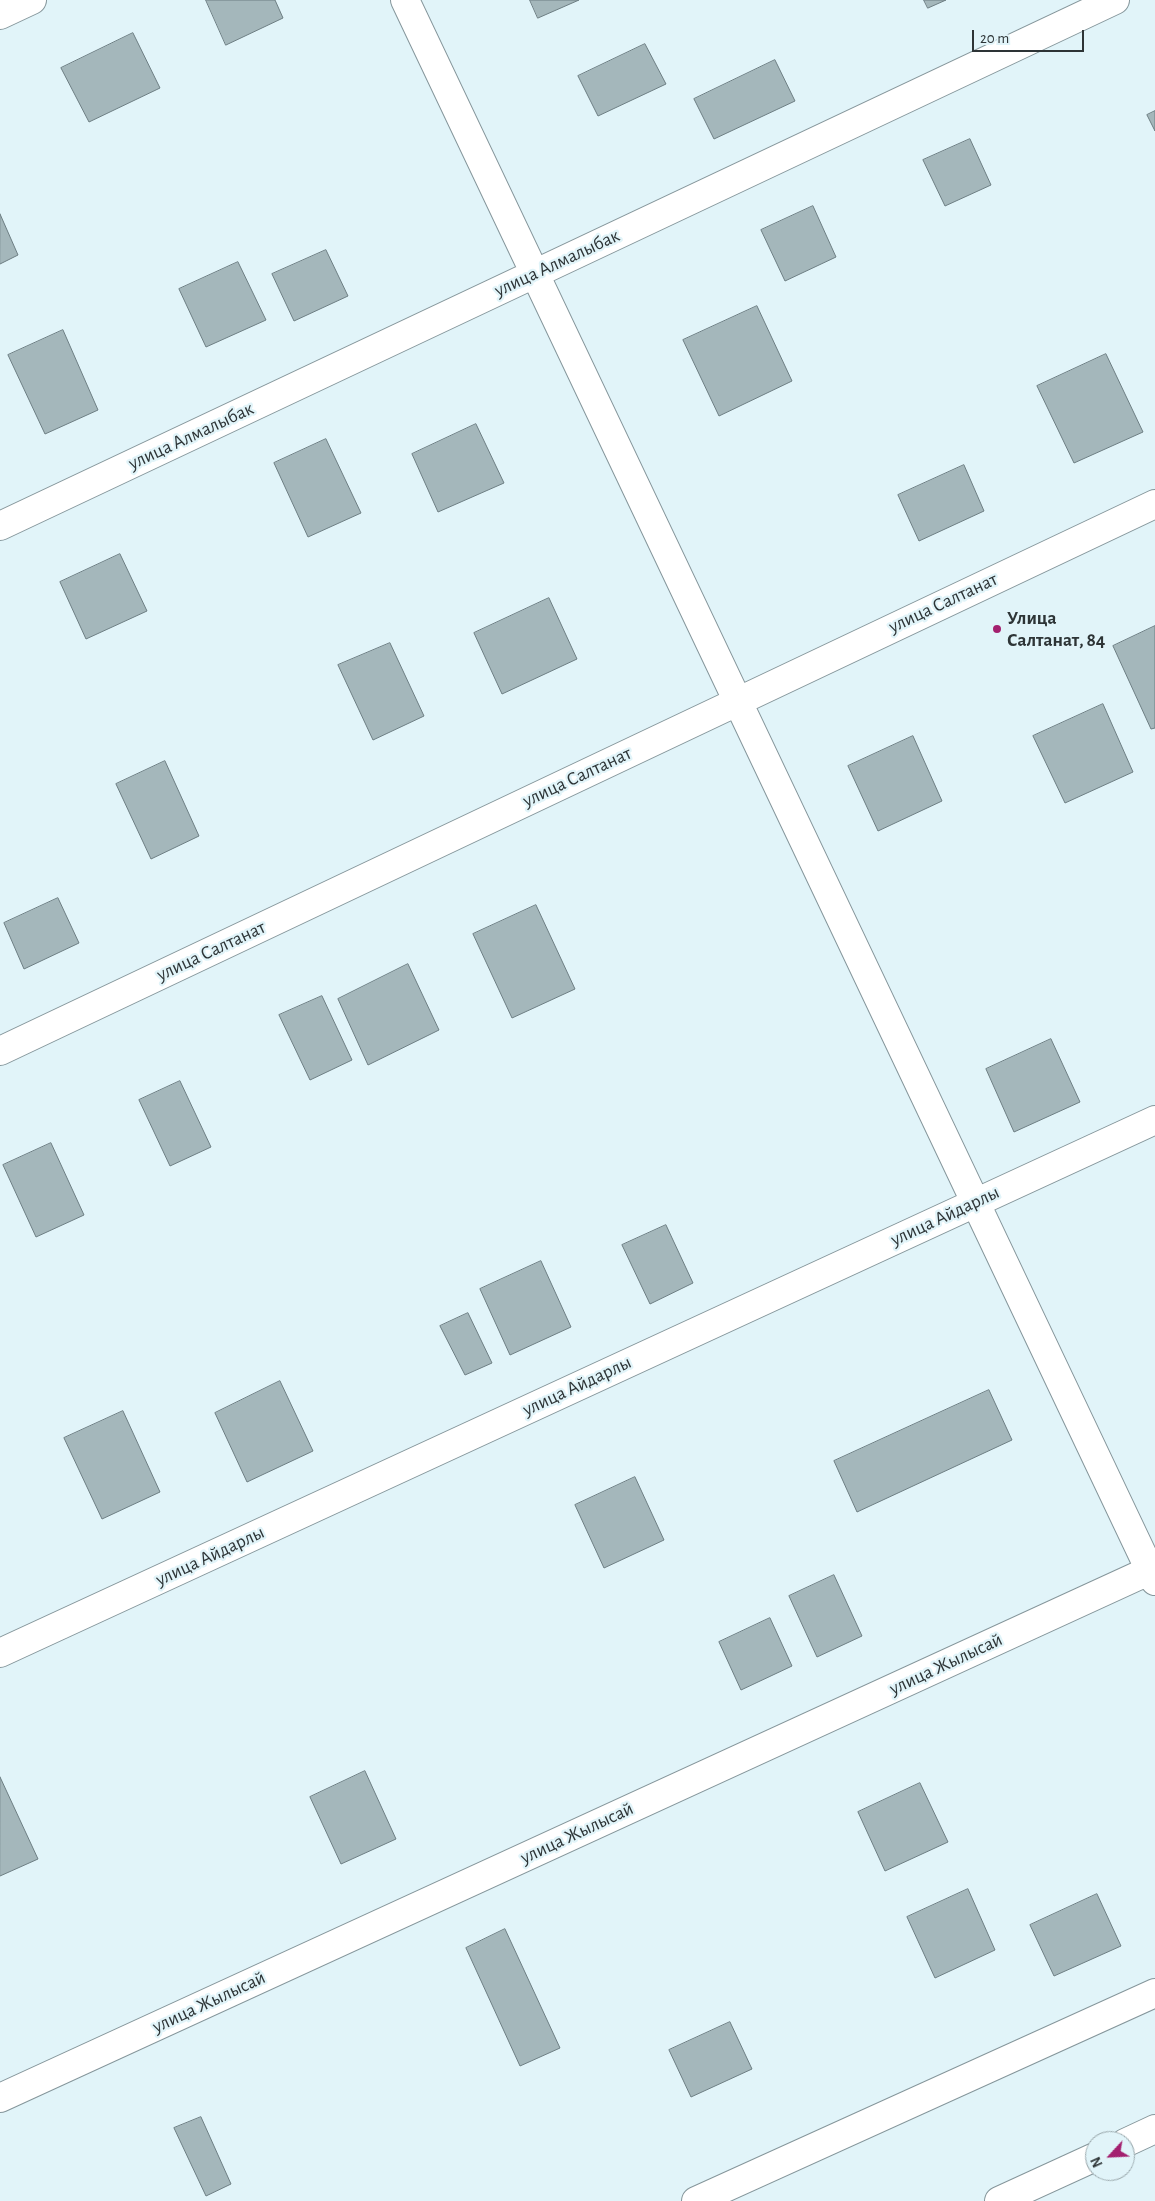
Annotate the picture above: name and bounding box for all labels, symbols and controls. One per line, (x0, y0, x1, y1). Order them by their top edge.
scale bar (975, 20, 1088, 52)
text: 20 m (980, 31, 1009, 46)
street label: улица Алмалыбак (491, 224, 623, 302)
street label: улица Алмалыбак (125, 397, 257, 475)
street label: улица Салтанат (885, 568, 1001, 638)
place label: Улица Салтанат, 84 (1007, 607, 1105, 651)
marker: Улица Салтанат, 84 (991, 623, 1003, 635)
street label: улица Салтанат (519, 742, 635, 812)
street label: улица Салтанат (153, 916, 269, 986)
street label: улица Айдарлы (887, 1181, 1003, 1251)
street label: улица Айдарлы (519, 1351, 635, 1421)
street label: улица Айдарлы (152, 1521, 268, 1591)
street label: улица Жылысай (886, 1628, 1006, 1700)
street label: улица Жылысай (517, 1797, 637, 1869)
street label: улица Жылысай (149, 1966, 269, 2038)
north arrow (1085, 2131, 1135, 2181)
text: N (1089, 2155, 1106, 2169)

